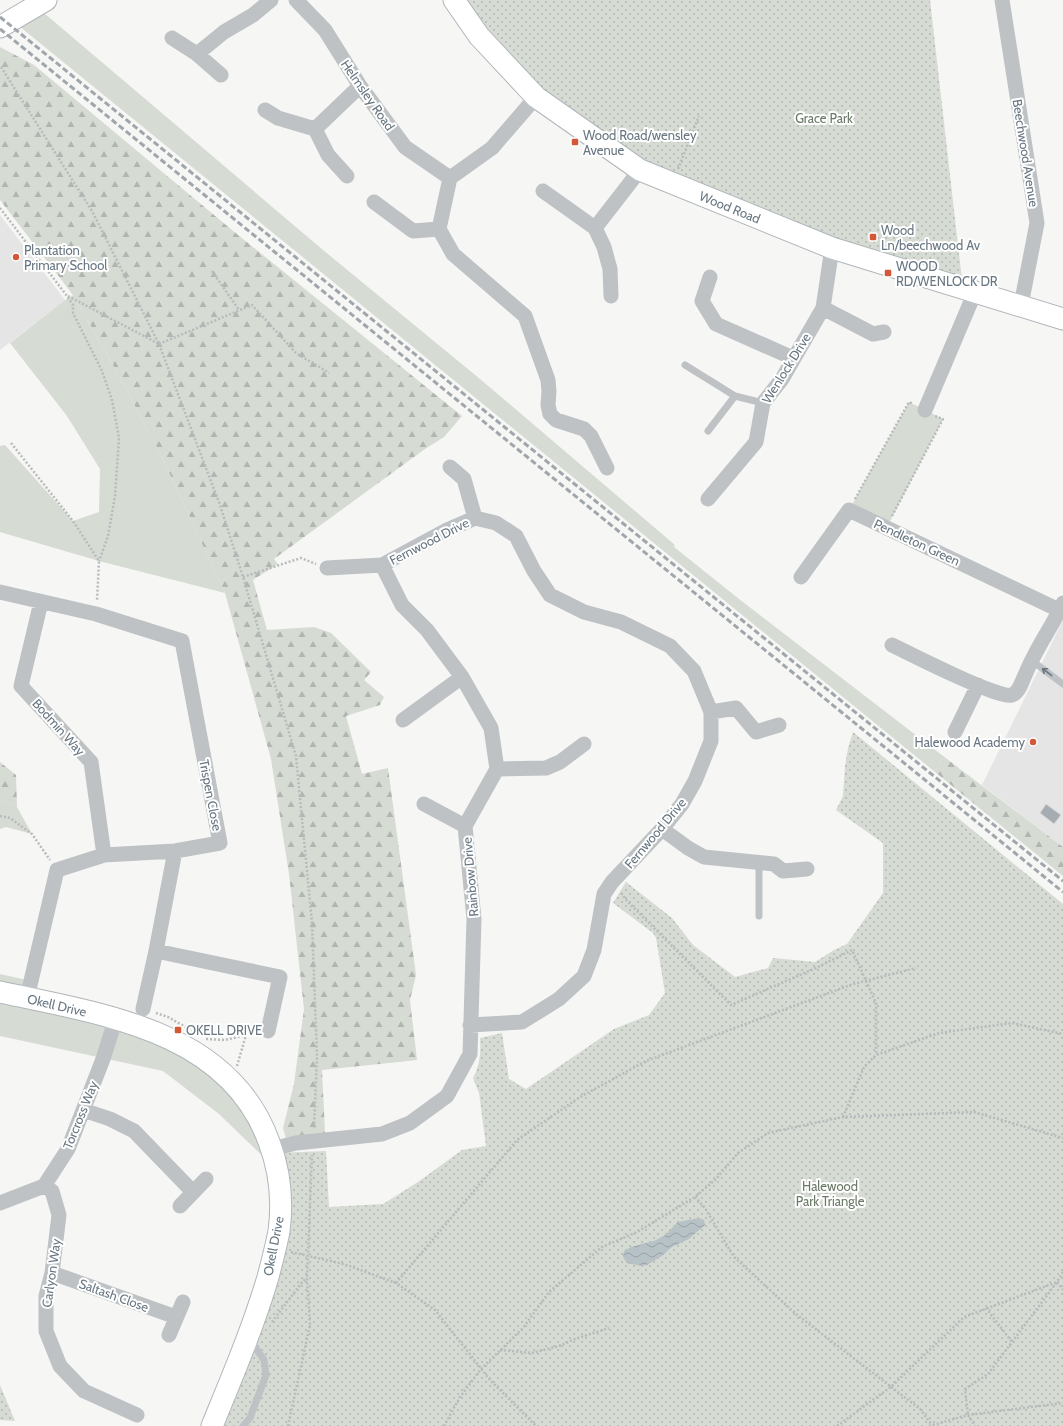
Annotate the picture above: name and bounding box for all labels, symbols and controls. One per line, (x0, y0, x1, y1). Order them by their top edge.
street label: Helmsley Road (338, 56, 398, 134)
street label: Beechwood Avenue (1010, 98, 1042, 208)
park label: Grace Park (795, 110, 853, 126)
place label: Wood Road/wensley Avenue (583, 127, 697, 158)
marker: Wood Road/wensley Avenue (570, 137, 580, 147)
street label: Wood Road (697, 188, 763, 226)
place label: Wood Ln/beechwood Av (881, 222, 981, 253)
marker: Wood Ln/beechwood Av (868, 232, 878, 242)
place label: Plantation Primary School (24, 242, 107, 273)
marker: Plantation Primary School (11, 252, 21, 262)
place label: WOOD RD/WENLOCK DR (896, 258, 998, 289)
marker: WOOD RD/WENLOCK DR (883, 268, 893, 278)
street label: Wenlock Drive (758, 330, 814, 406)
street label: Fernwood Drive (387, 514, 472, 568)
street label: Pendleton Green (872, 515, 962, 569)
one-way arrow (1042, 668, 1053, 676)
street label: Bodmin Way (29, 695, 89, 759)
place label: Halewood Academy (915, 734, 1025, 750)
marker: Halewood Academy (1028, 737, 1038, 747)
street label: Trispen Close (196, 758, 226, 832)
street label: Fernwood Drive (621, 794, 689, 872)
street label: Rainbow Drive (459, 836, 481, 917)
street label: Okell Drive (26, 990, 89, 1020)
place label: OKELL DRIVE (186, 1022, 262, 1038)
marker: OKELL DRIVE (173, 1025, 183, 1035)
street label: Torcross Way (59, 1078, 101, 1151)
park label: Halewood Park Triangle (796, 1178, 865, 1209)
street label: Okell Drive (259, 1215, 287, 1277)
street label: Carlyon Way (38, 1237, 64, 1308)
street label: Saltash Close (77, 1275, 151, 1315)

